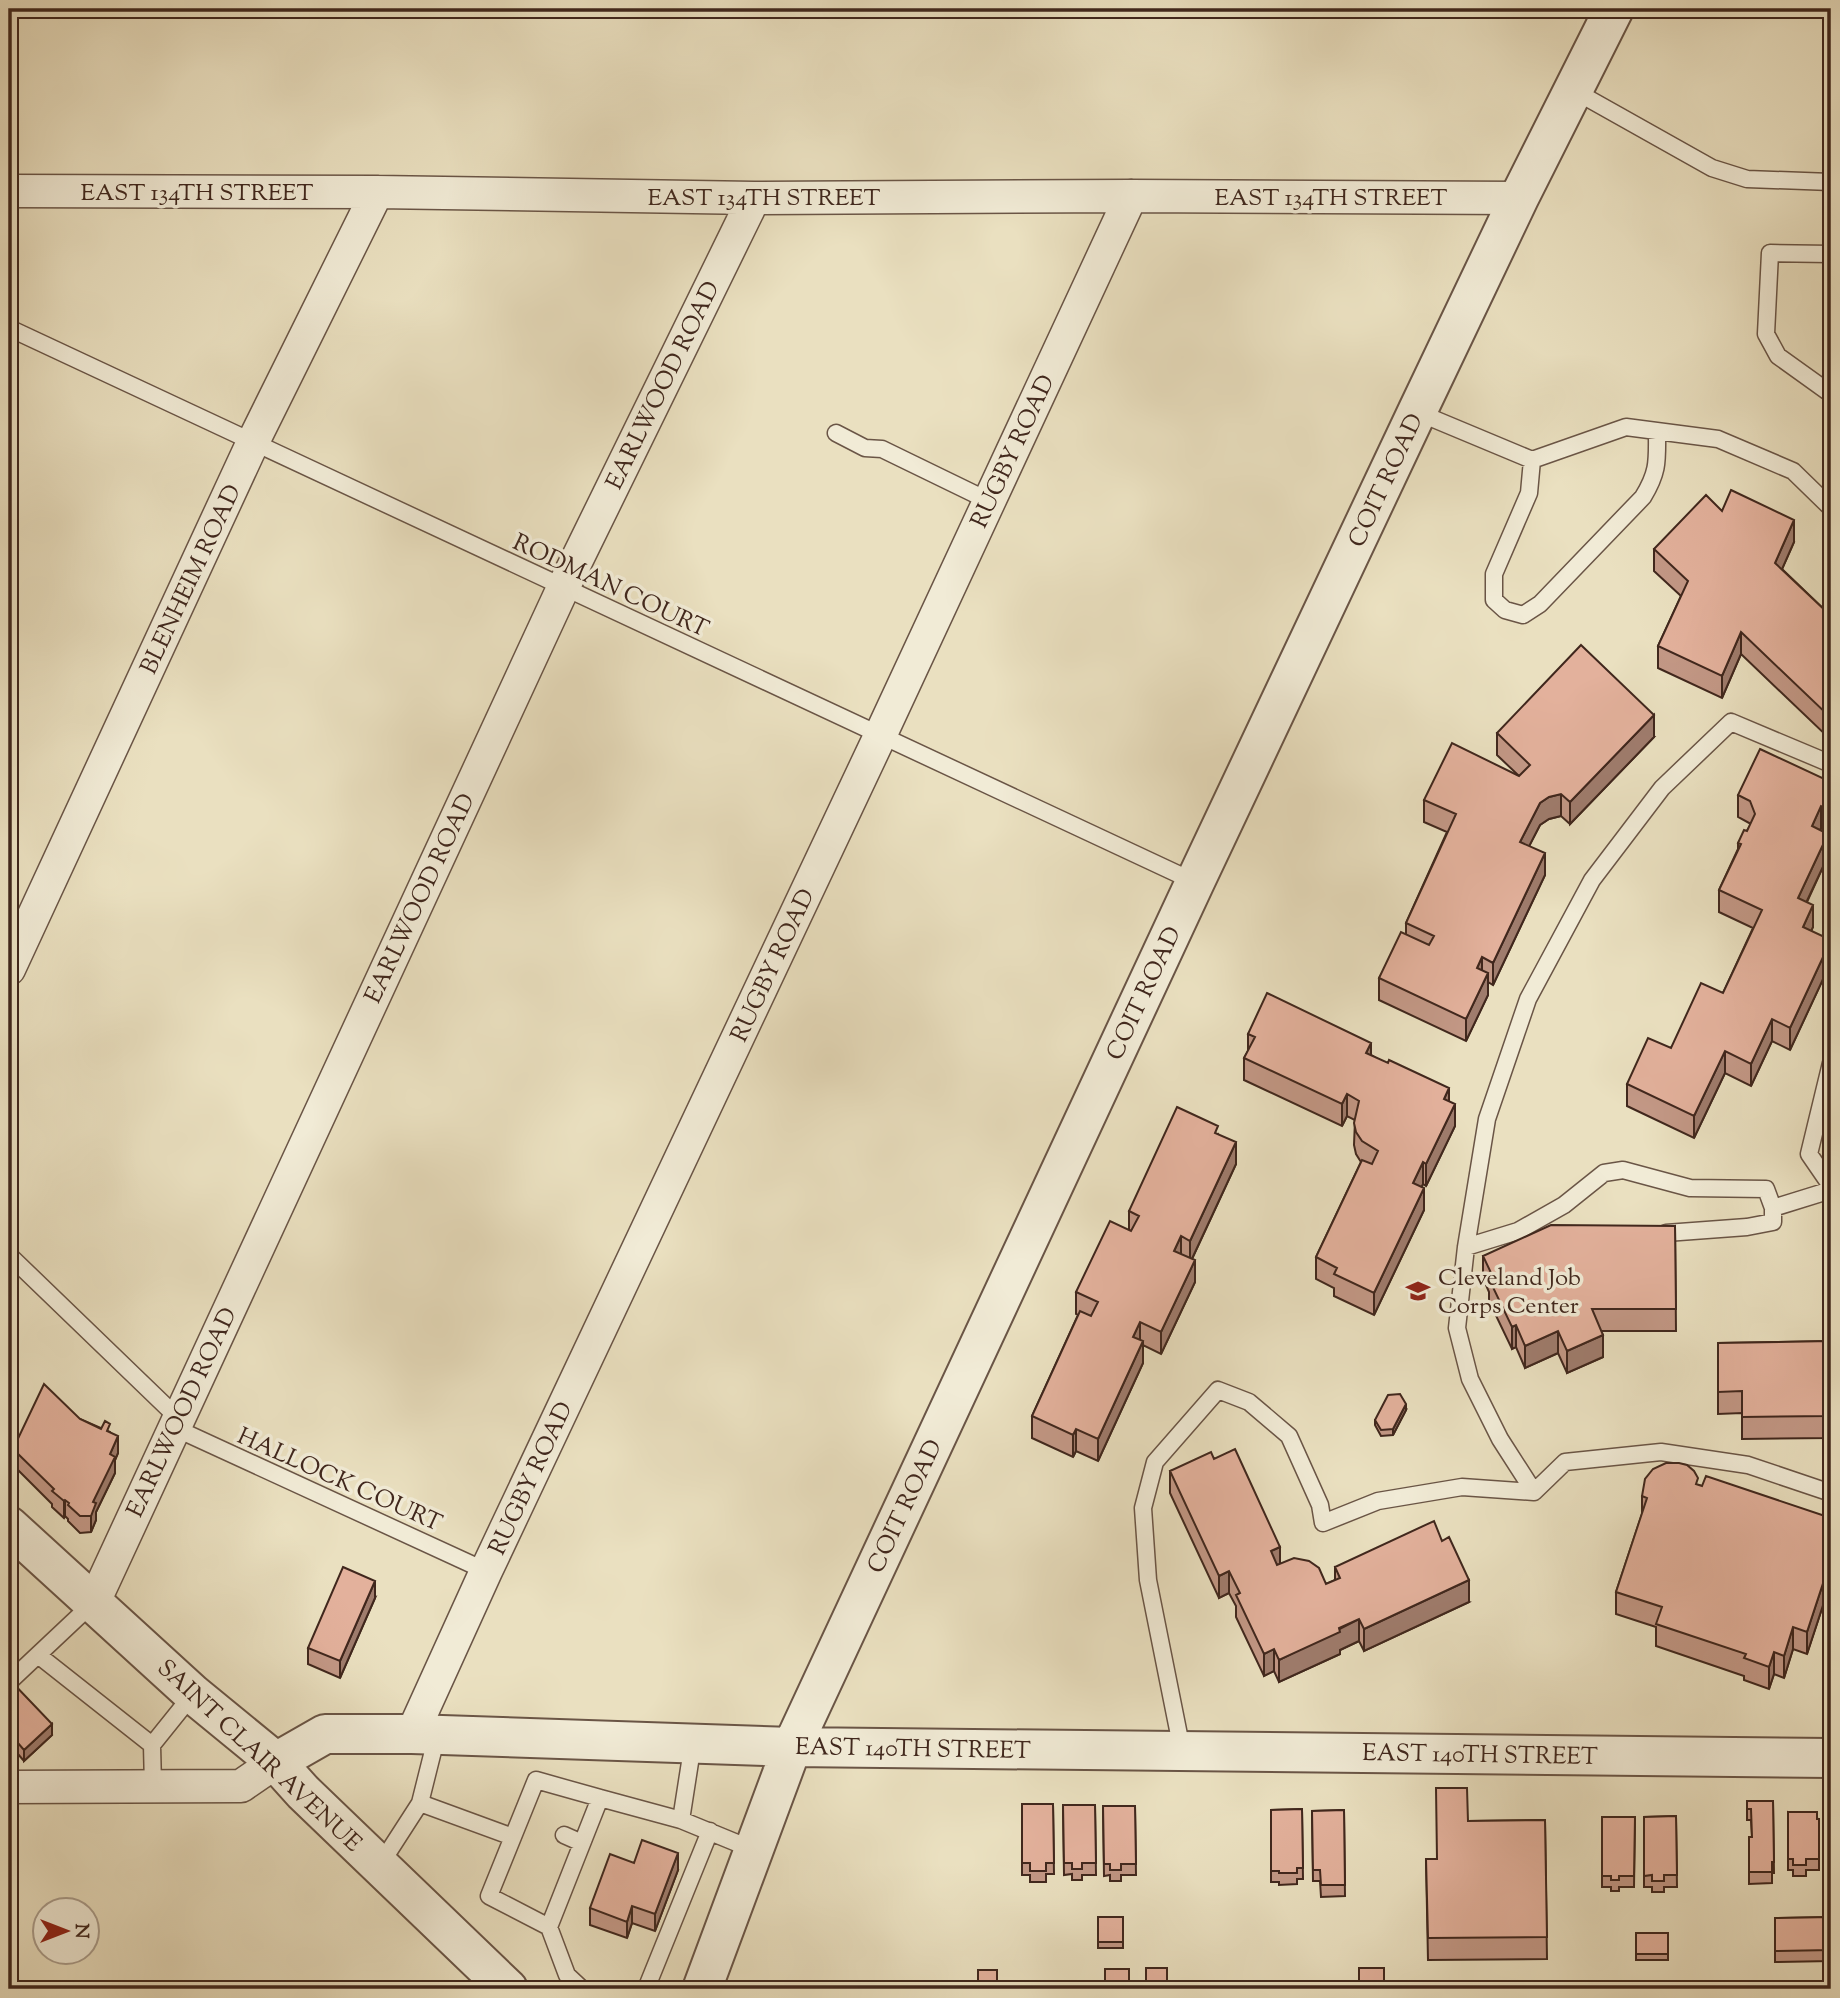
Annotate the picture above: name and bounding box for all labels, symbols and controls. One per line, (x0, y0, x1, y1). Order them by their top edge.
street label: EAST 134TH STREET (81, 177, 314, 211)
street label: EAST 134TH STREET (648, 182, 881, 216)
street label: EAST 134TH STREET (1215, 182, 1448, 216)
street label: EARLWOOD ROAD (598, 276, 729, 496)
street label: RUGBY ROAD (963, 369, 1064, 534)
street label: COIT ROAD (1341, 408, 1433, 553)
street label: BLENHEIM ROAD (133, 479, 251, 680)
street label: RODMAN COURT (507, 526, 714, 647)
street label: EARLWOOD ROAD (357, 788, 484, 1009)
street label: RUGBY ROAD (723, 883, 824, 1048)
street label: COIT ROAD (1099, 921, 1191, 1066)
place label: Cleveland Job Corps Center (1438, 1262, 1581, 1324)
school or university icon: Cleveland Job Corps Center (1404, 1277, 1432, 1305)
street label: EARLWOOD ROAD (119, 1302, 246, 1523)
street label: RUGBY ROAD (481, 1396, 582, 1561)
street label: HALLOCK COURT (231, 1420, 447, 1541)
street label: COIT ROAD (860, 1434, 952, 1579)
street label: SAINT CLAIR AVENUE (149, 1652, 369, 1861)
street label: EAST 140TH STREET (795, 1731, 1031, 1769)
street label: EAST 140TH STREET (1362, 1737, 1598, 1775)
north arrow (32, 1896, 102, 1966)
text: N (67, 1923, 94, 1939)

